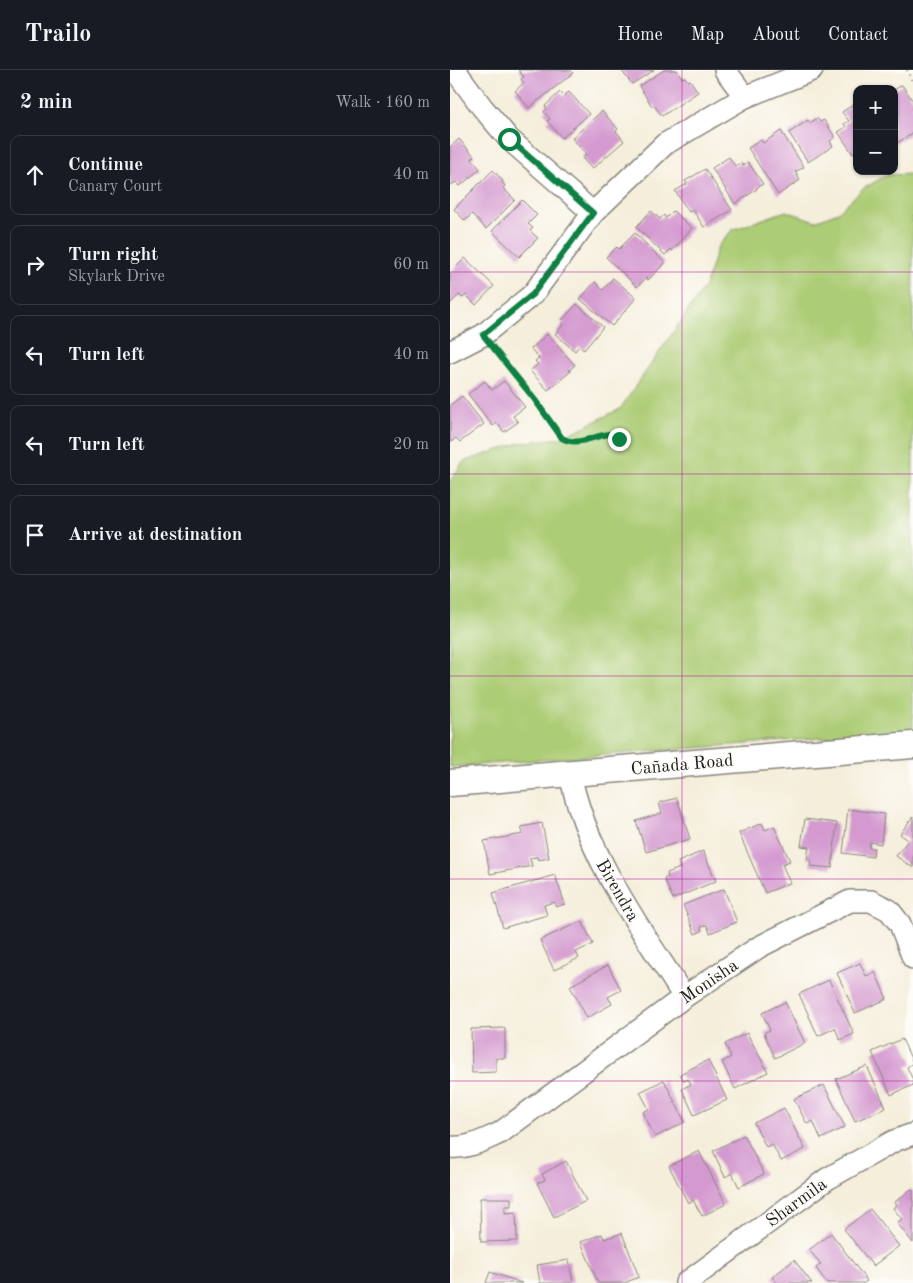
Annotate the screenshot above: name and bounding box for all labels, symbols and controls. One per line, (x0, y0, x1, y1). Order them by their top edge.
text: Trailo (25, 23, 91, 47)
text: Home (617, 26, 663, 44)
text: Map (691, 26, 724, 44)
text: About (752, 26, 800, 44)
text: Contact (828, 26, 888, 44)
map controls (853, 85, 898, 175)
button: + (853, 85, 898, 130)
text: 2 min (20, 92, 73, 113)
text: Walk · 160 m (335, 95, 430, 111)
route start (498, 128, 521, 151)
button: − (853, 130, 898, 175)
text: Continue (68, 156, 143, 175)
icon: ahead (21, 161, 49, 189)
text: 40 m (393, 167, 429, 183)
text: Canary Court (68, 179, 162, 195)
text: Turn right (68, 246, 158, 265)
icon: right (21, 251, 49, 279)
text: 60 m (393, 257, 429, 273)
text: Skylark Drive (68, 269, 165, 285)
icon: left (21, 341, 49, 369)
text: Turn left (68, 346, 145, 365)
text: 40 m (393, 347, 429, 363)
route end (608, 428, 631, 451)
icon: left (21, 431, 49, 459)
text: Turn left (68, 436, 145, 455)
text: 20 m (393, 437, 429, 453)
icon: arrive (21, 521, 49, 549)
text: Arrive at destination (68, 526, 242, 545)
street label: Cañada Road (630, 752, 734, 778)
street label: Birendra (592, 856, 642, 925)
street label: Monisha (678, 956, 742, 1007)
street label: Sharmila (763, 1175, 830, 1231)

